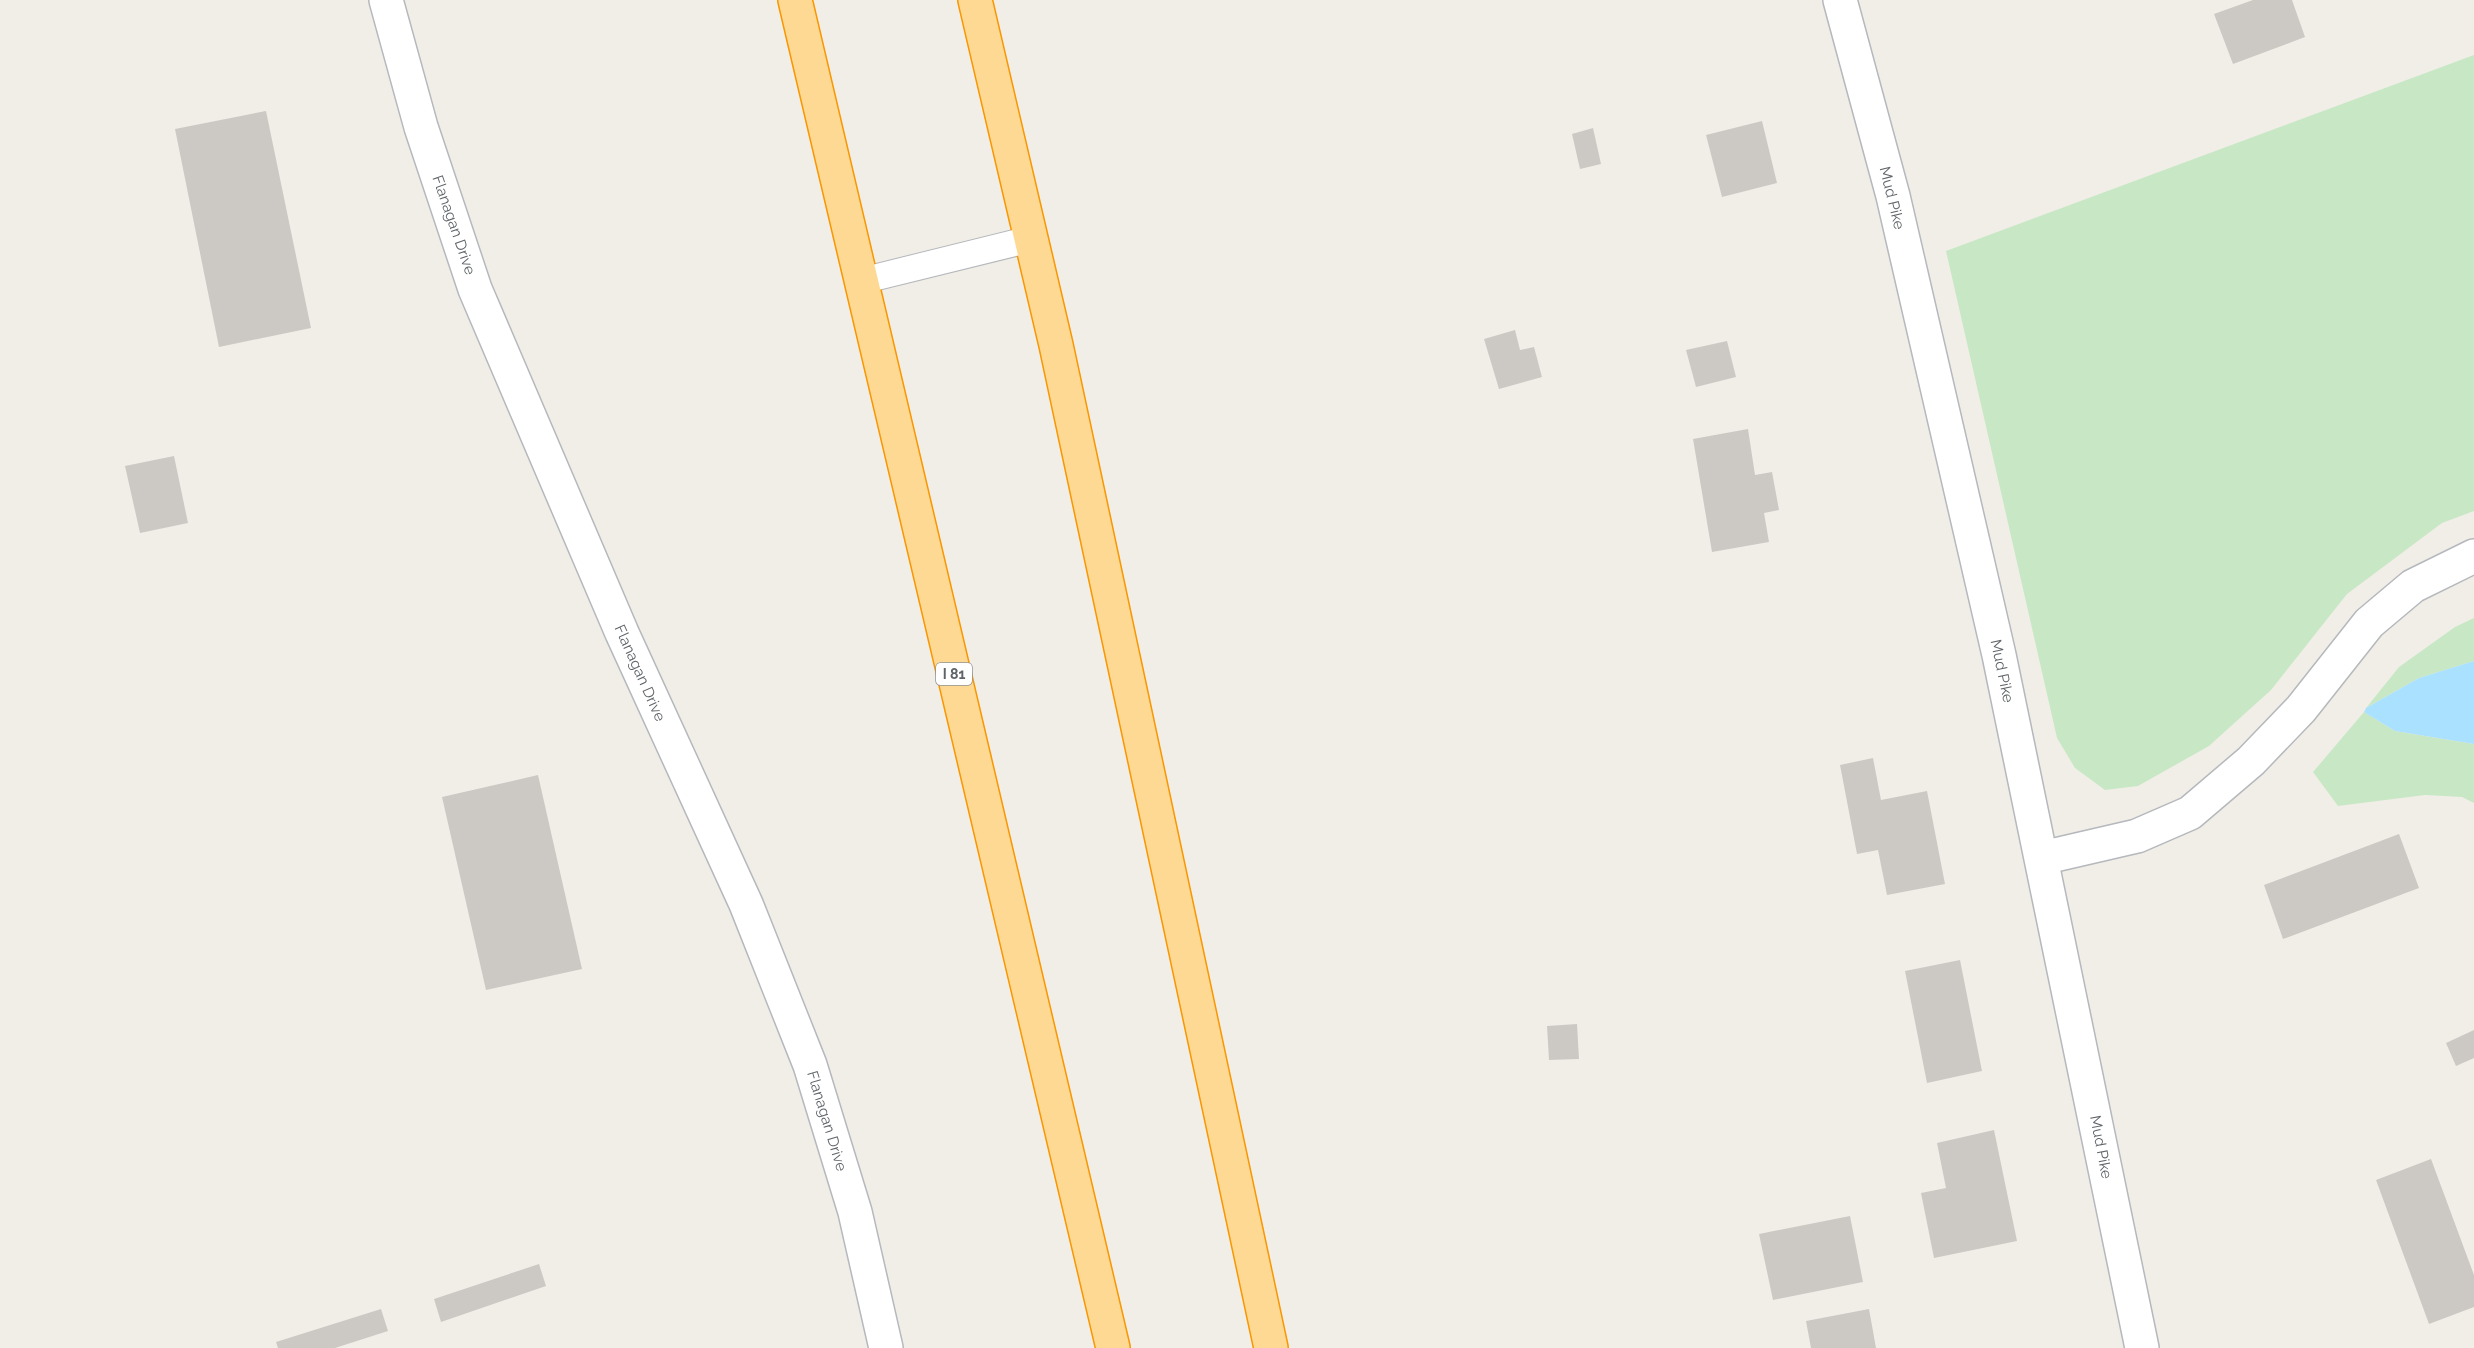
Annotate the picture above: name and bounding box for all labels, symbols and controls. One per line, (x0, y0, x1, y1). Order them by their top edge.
street label: Mud Pike (1876, 165, 1909, 231)
street label: Flanagan Drive (429, 173, 479, 277)
street label: Flanagan Drive (611, 622, 669, 724)
street label: Mud Pike (1987, 638, 2018, 704)
road number: I 81 (936, 663, 972, 685)
street label: Flanagan Drive (803, 1069, 851, 1173)
street label: Mud Pike (2086, 1114, 2116, 1180)

